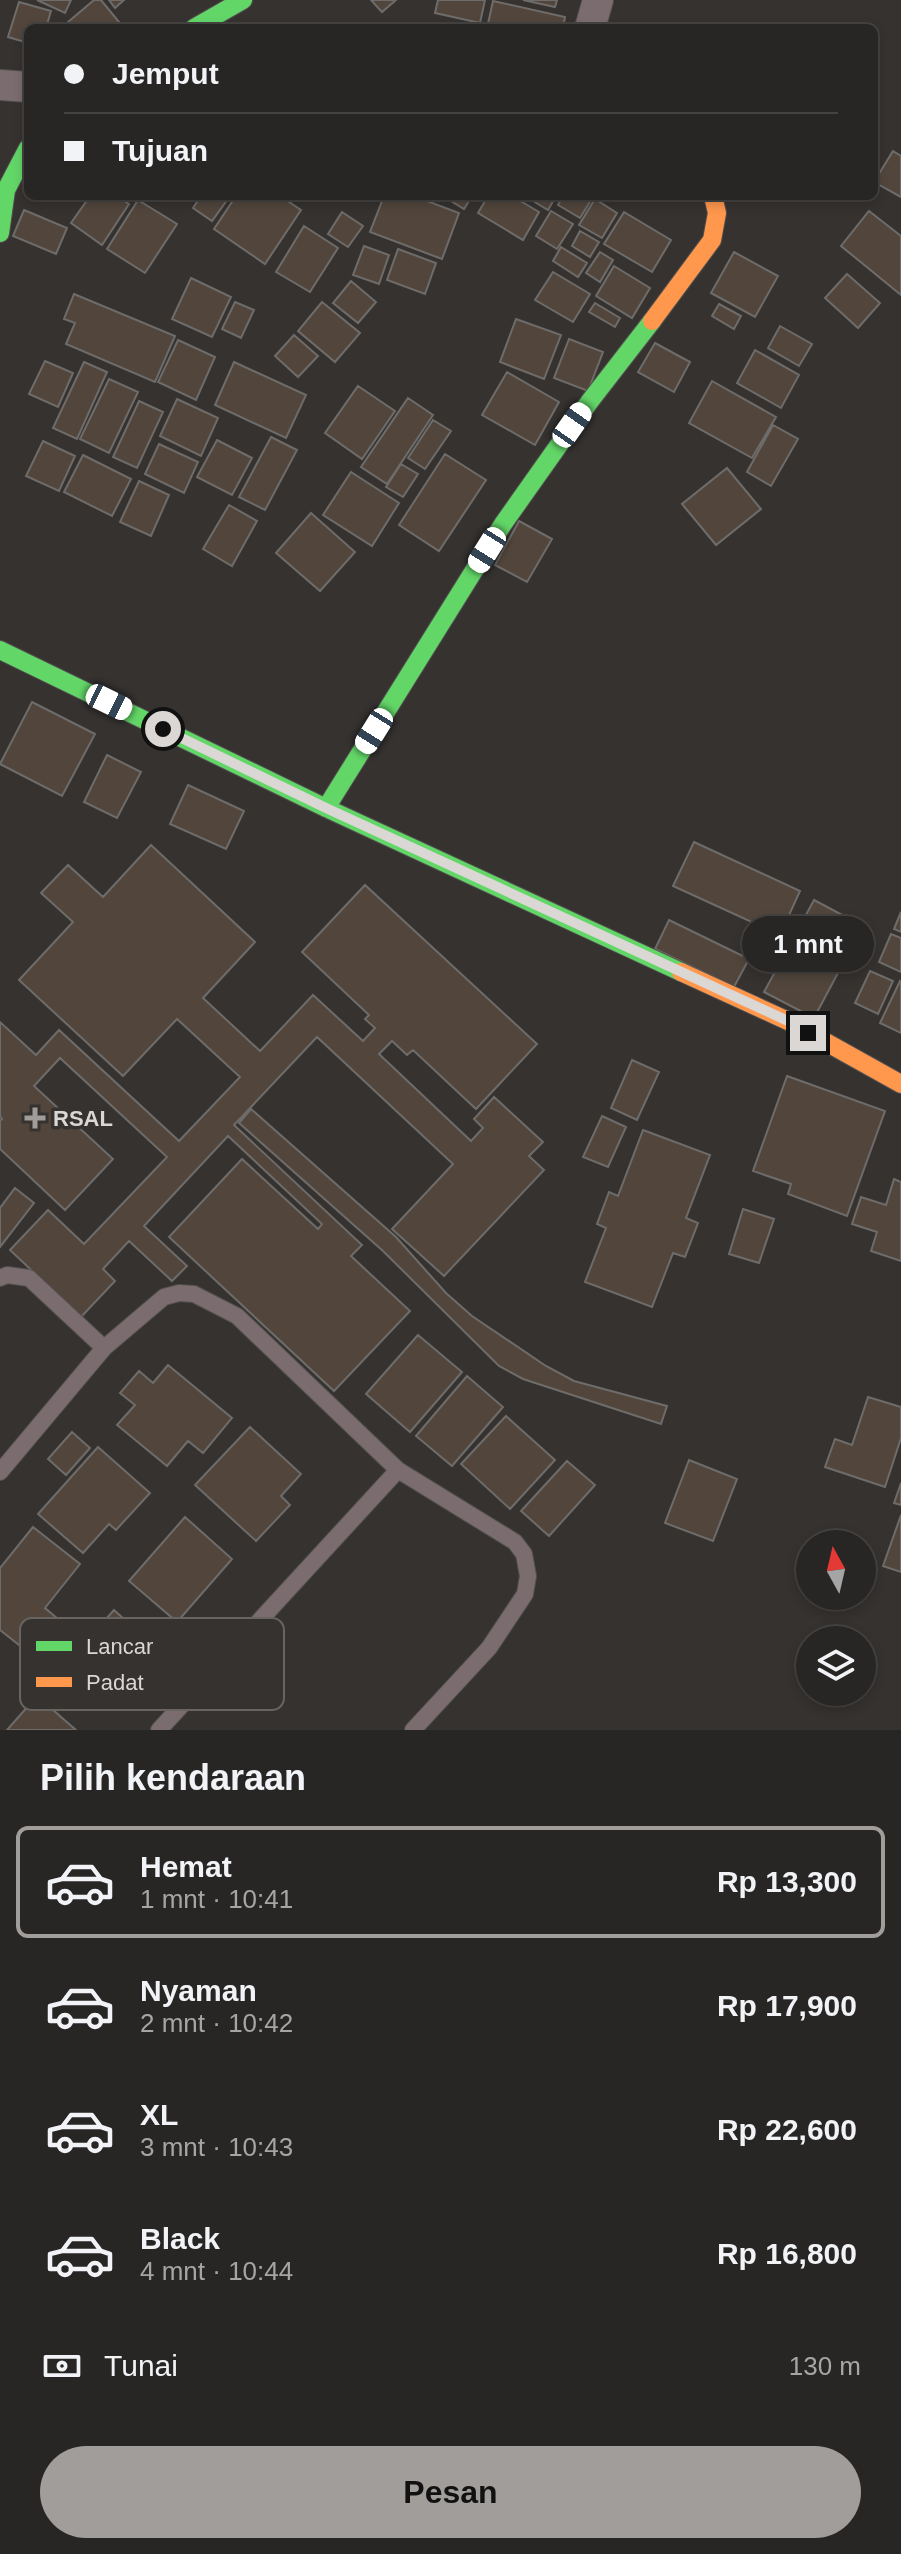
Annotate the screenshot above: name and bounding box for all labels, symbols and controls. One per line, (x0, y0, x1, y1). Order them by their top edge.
text: Jemput (112, 57, 219, 90)
text: Tujuan (112, 134, 208, 167)
car (548, 398, 596, 452)
car (464, 523, 510, 577)
car (82, 681, 136, 723)
car (351, 704, 397, 758)
route start (145, 711, 181, 747)
callout: 1 mnt (742, 917, 874, 973)
text: 1 mnt (773, 929, 843, 959)
route end (790, 1015, 826, 1051)
place label: RSAL (53, 1106, 113, 1131)
marker: RSAL (24, 1107, 46, 1129)
north arrow (796, 1530, 876, 1610)
map controls (796, 1530, 876, 1706)
legend (20, 1618, 284, 1710)
button: layers (796, 1626, 876, 1706)
text: Lancar (86, 1634, 153, 1659)
text: Padat (86, 1670, 144, 1695)
text: Pilih kendaraan (40, 1757, 306, 1798)
icon: car (44, 1846, 116, 1918)
text: Hemat (140, 1850, 232, 1883)
text: Rp 13,300 (717, 1865, 857, 1898)
text: 1 mnt · 10:41 (140, 1884, 293, 1914)
icon: car (44, 1970, 116, 2042)
text: Nyaman (140, 1974, 257, 2007)
text: Rp 17,900 (717, 1989, 857, 2022)
text: 2 mnt · 10:42 (140, 2008, 293, 2038)
icon: car (44, 2094, 116, 2166)
text: XL (140, 2098, 178, 2131)
text: Rp 22,600 (717, 2113, 857, 2146)
text: 3 mnt · 10:43 (140, 2132, 293, 2162)
icon: car (44, 2218, 116, 2290)
text: Black (140, 2222, 220, 2255)
text: Rp 16,800 (717, 2237, 857, 2270)
text: 4 mnt · 10:44 (140, 2256, 293, 2286)
icon: cash (40, 2344, 84, 2388)
text: Tunai (104, 2349, 178, 2382)
text: 130 m (789, 2351, 861, 2381)
button: Pesan (40, 2446, 861, 2538)

